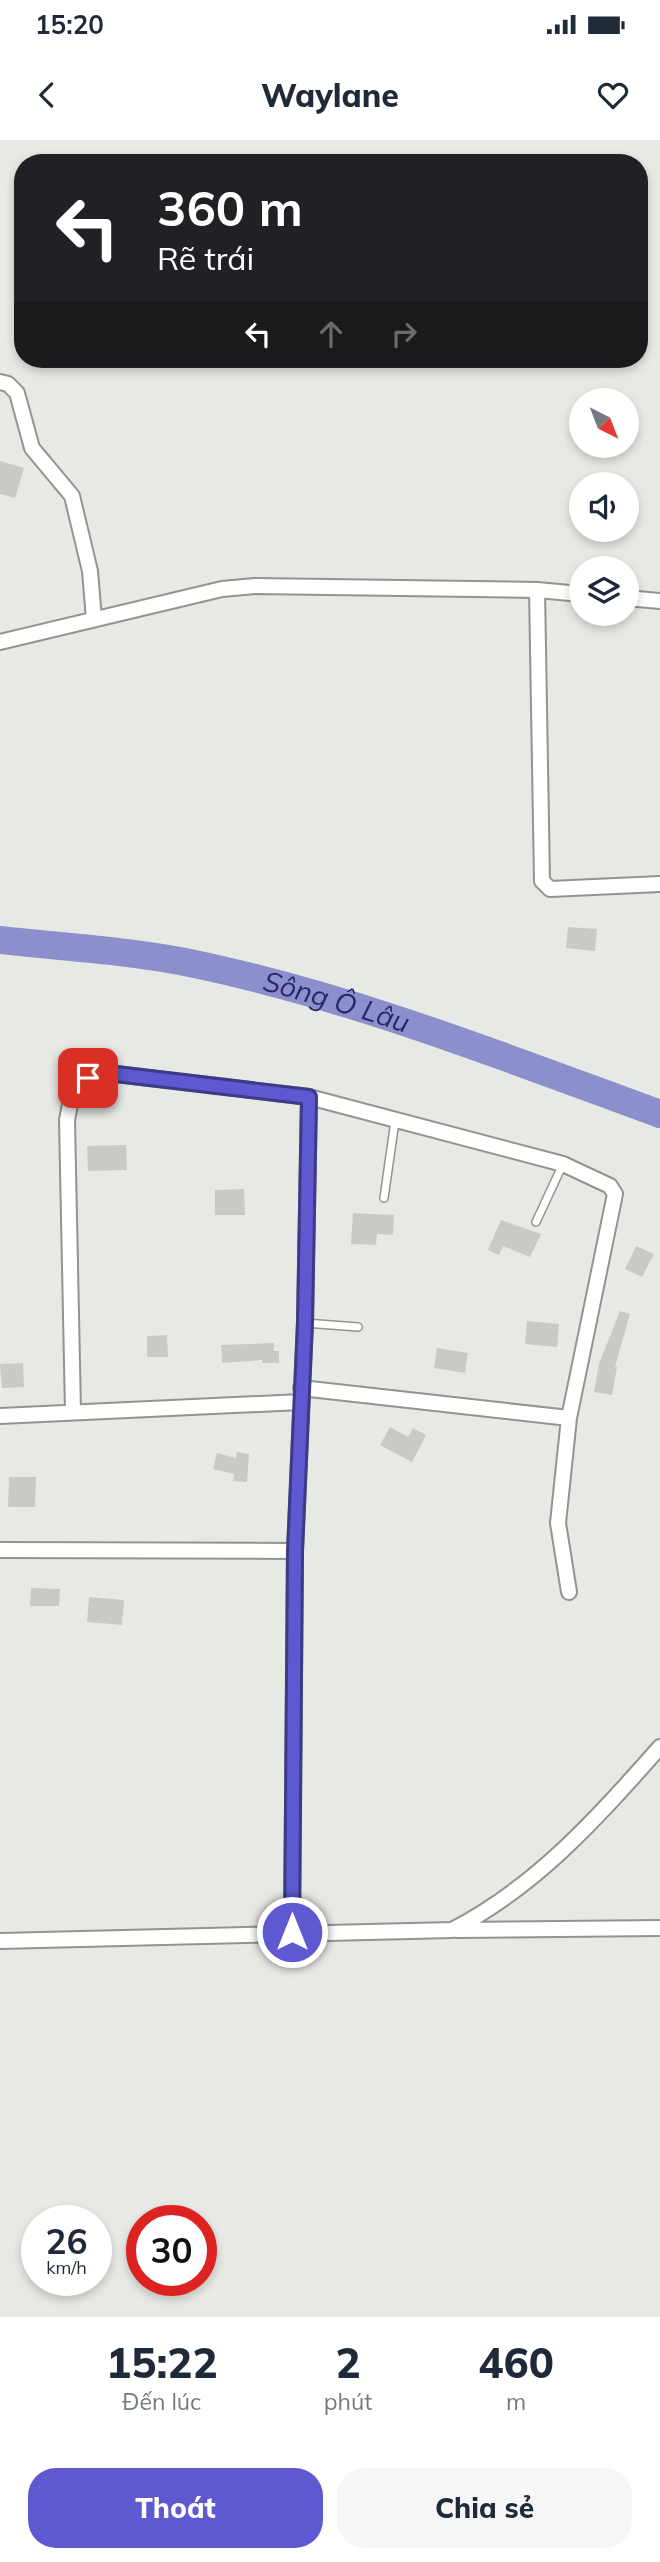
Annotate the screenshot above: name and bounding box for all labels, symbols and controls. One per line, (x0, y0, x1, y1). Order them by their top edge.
text: 15:20 (35, 8, 104, 41)
text: Waylane (261, 75, 399, 115)
icon: back (28, 76, 66, 114)
icon: heart (594, 76, 632, 114)
text: 360 m (157, 177, 303, 238)
icon: left (42, 182, 133, 273)
text: Rẽ trái (157, 238, 254, 278)
icon: left (239, 315, 277, 353)
icon: ahead (312, 315, 350, 353)
icon: right (385, 315, 423, 353)
north arrow (569, 388, 639, 458)
map controls (569, 388, 639, 626)
button: sound (569, 472, 639, 542)
button: layers (569, 556, 639, 626)
water label: Sông Ô Lâu (260, 963, 414, 1040)
pin (58, 1048, 118, 1108)
icon: arrive (69, 1059, 107, 1097)
position arrow (255, 1895, 329, 1969)
speed limit sign: 30 (126, 2205, 217, 2296)
text: 26 (45, 2219, 88, 2263)
text: km/h (46, 2256, 87, 2279)
text: 15:22 (106, 2336, 218, 2389)
text: 2 (335, 2336, 361, 2389)
text: 460 (478, 2336, 554, 2389)
text: Đến lúc (122, 2387, 202, 2416)
text: phút (324, 2387, 372, 2416)
text: m (506, 2387, 526, 2416)
button: Thoát (28, 2468, 323, 2548)
button: Chia sẻ (337, 2468, 632, 2548)

